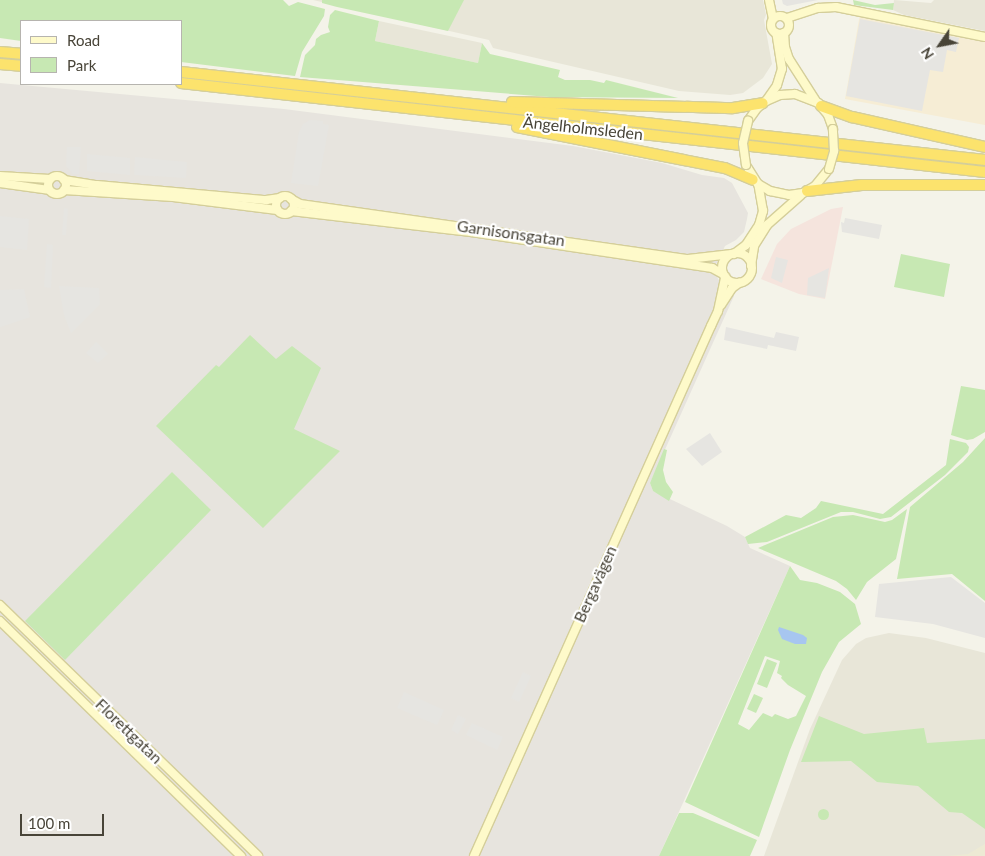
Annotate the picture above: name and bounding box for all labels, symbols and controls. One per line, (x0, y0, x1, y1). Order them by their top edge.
legend (20, 20, 182, 85)
north arrow (915, 20, 965, 70)
text: Road (67, 31, 100, 49)
text: N (917, 44, 937, 63)
text: Park (67, 56, 96, 74)
street label: Ängelholmsleden (522, 112, 644, 144)
street label: Garnisonsgatan (456, 216, 566, 250)
street label: Bergavägen (570, 543, 620, 625)
street label: Florettgatan (92, 694, 166, 768)
scale bar (22, 804, 106, 836)
text: 100 m (28, 814, 70, 832)

